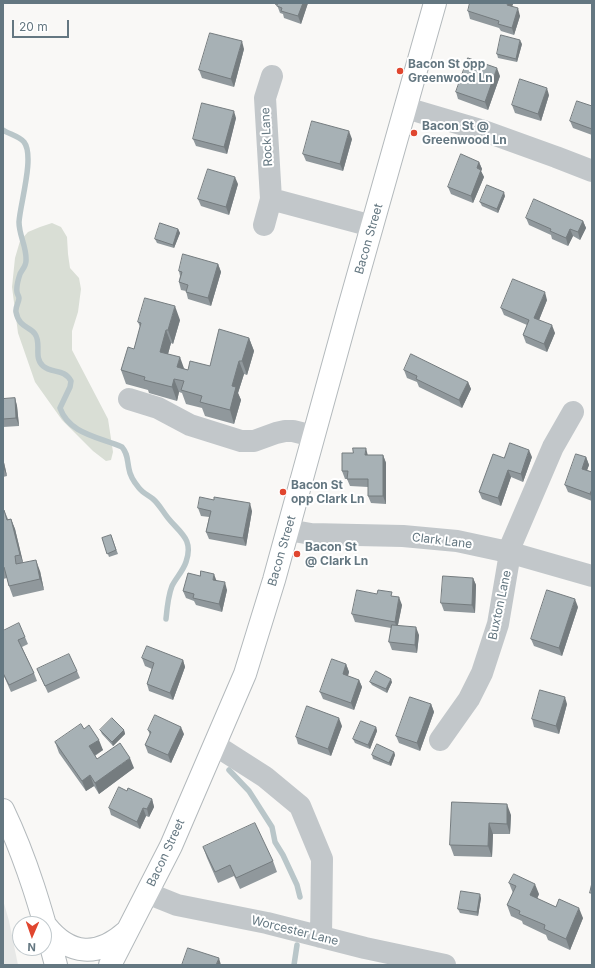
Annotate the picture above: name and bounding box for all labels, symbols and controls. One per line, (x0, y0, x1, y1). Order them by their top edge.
scale bar (14, 12, 71, 38)
text: 20 m (19, 19, 48, 34)
place label: Bacon St opp Greenwood Ln (408, 57, 493, 85)
marker: Bacon St opp Greenwood Ln (395, 66, 405, 76)
street label: Rock Lane (258, 107, 276, 167)
place label: Bacon St @ Greenwood Ln (422, 119, 507, 147)
marker: Bacon St @ Greenwood Ln (409, 128, 419, 138)
street label: Bacon Street (352, 202, 386, 276)
place label: Bacon St opp Clark Ln (291, 478, 365, 506)
marker: Bacon St opp Clark Ln (278, 487, 288, 497)
street label: Bacon Street (265, 514, 299, 588)
street label: Clark Lane (411, 530, 473, 552)
place label: Bacon St @ Clark Ln (305, 540, 368, 568)
marker: Bacon St @ Clark Ln (292, 549, 302, 559)
street label: Buxton Lane (486, 569, 514, 641)
street label: Bacon Street (144, 817, 188, 889)
street label: Worcester Lane (250, 913, 340, 949)
north arrow (12, 916, 52, 956)
text: N (27, 940, 36, 954)

